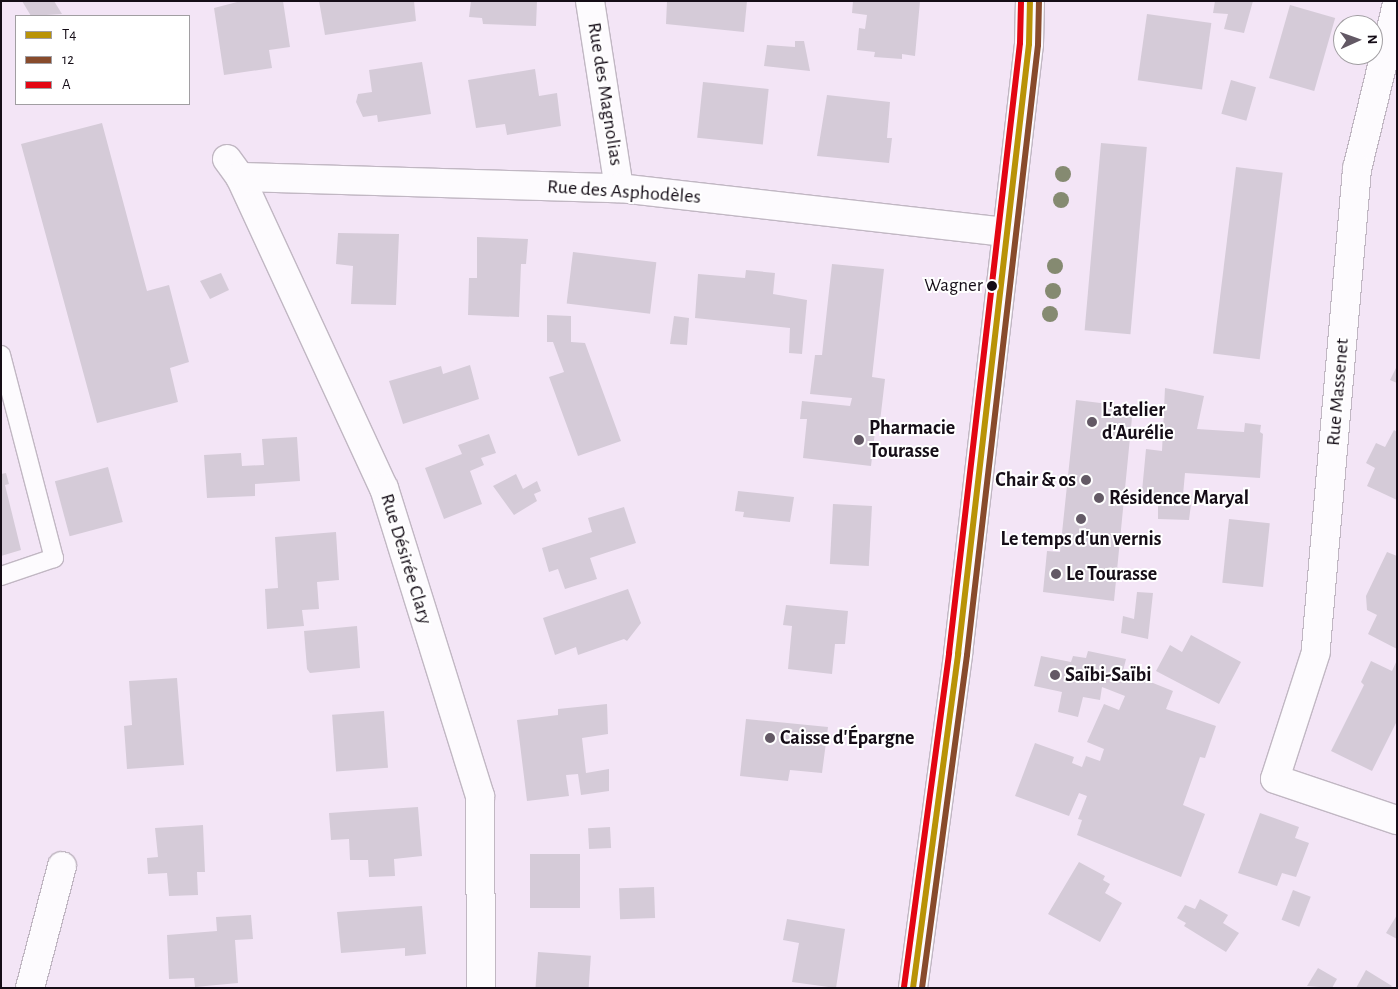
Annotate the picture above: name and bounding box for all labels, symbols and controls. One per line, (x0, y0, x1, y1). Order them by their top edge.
legend (15, 15, 190, 105)
north arrow (1333, 15, 1383, 65)
street label: Rue des Magnolias (582, 21, 628, 167)
text: T4 (62, 27, 77, 42)
text: N (1365, 34, 1379, 45)
text: 12 (62, 52, 74, 67)
text: A (62, 77, 71, 92)
street label: Rue des Asphodèles (546, 175, 702, 209)
place label: Wagner (924, 275, 983, 297)
marker: Wagner (987, 281, 997, 291)
street label: Rue Massenet (1321, 337, 1355, 447)
place label: L'atelier d'Aurélie (1102, 399, 1174, 446)
place label: Pharmacie Tourasse (869, 416, 955, 463)
marker: L'atelier d'Aurélie (1086, 416, 1098, 428)
marker: Pharmacie Tourasse (853, 434, 865, 446)
place label: Chair & os (995, 468, 1076, 492)
marker: Chair & os (1080, 474, 1092, 486)
place label: Résidence Maryal (1109, 486, 1249, 510)
street label: Rue Désirée Clary (375, 491, 437, 627)
marker: Résidence Maryal (1093, 492, 1105, 504)
marker: Le temps d'un vernis (1075, 513, 1087, 525)
place label: Le temps d'un vernis (1001, 527, 1161, 551)
place label: Le Tourasse (1066, 562, 1157, 586)
marker: Le Tourasse (1050, 568, 1062, 580)
place label: Saïbi-Saïbi (1065, 663, 1151, 687)
marker: Saïbi-Saïbi (1049, 669, 1061, 681)
place label: Caisse d'Épargne (780, 726, 914, 750)
marker: Caisse d'Épargne (764, 732, 776, 744)

